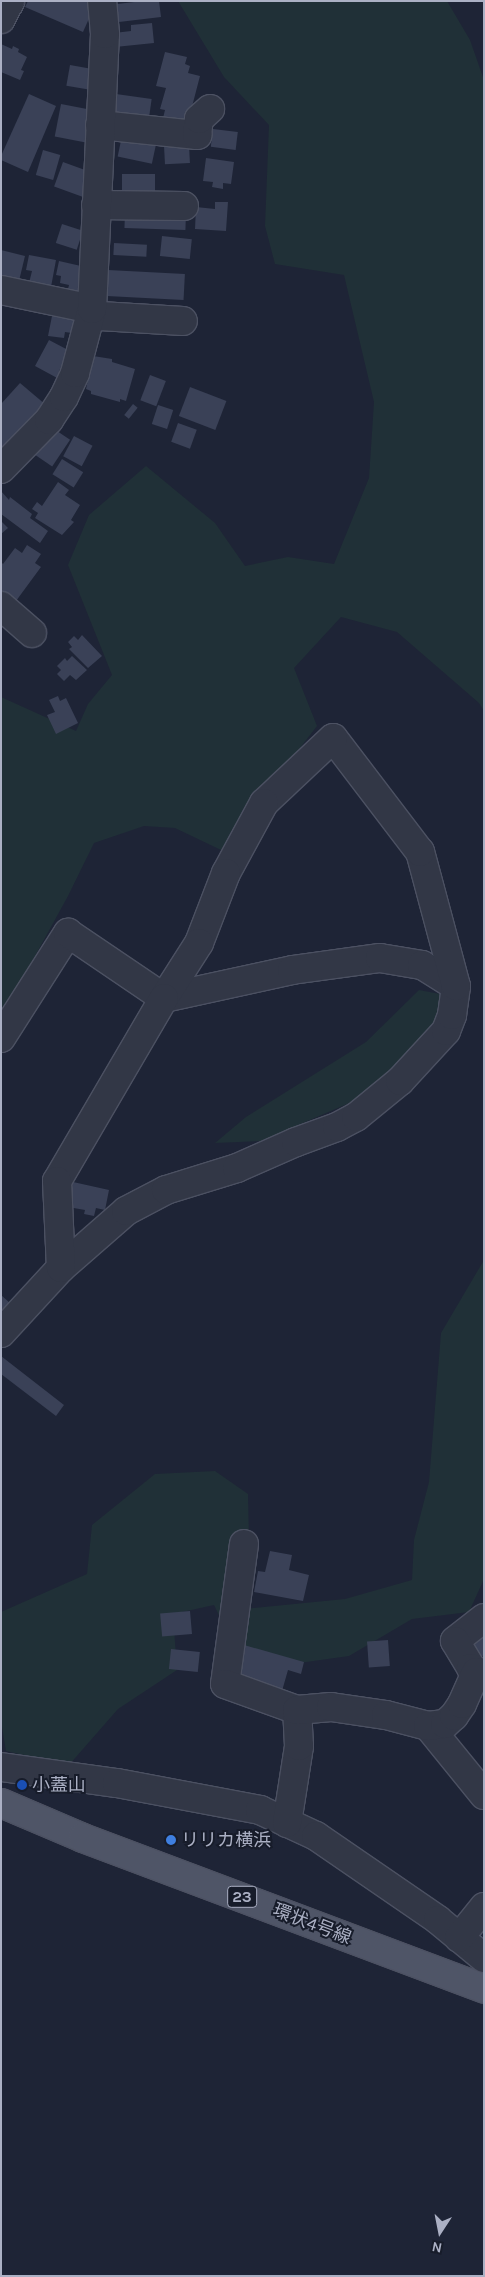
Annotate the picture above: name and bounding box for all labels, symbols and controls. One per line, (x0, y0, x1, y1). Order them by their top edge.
place label: 小蓋山 (32, 1774, 86, 1796)
marker: 小蓋山 (16, 1779, 28, 1791)
place label: リリカ横浜 (181, 1829, 271, 1851)
marker: リリカ横浜 (165, 1834, 177, 1846)
road number: 23 (227, 1884, 257, 1910)
street label: 環状4号線 (270, 1899, 354, 1949)
north arrow (415, 2207, 465, 2257)
text: N (430, 2238, 444, 2257)

